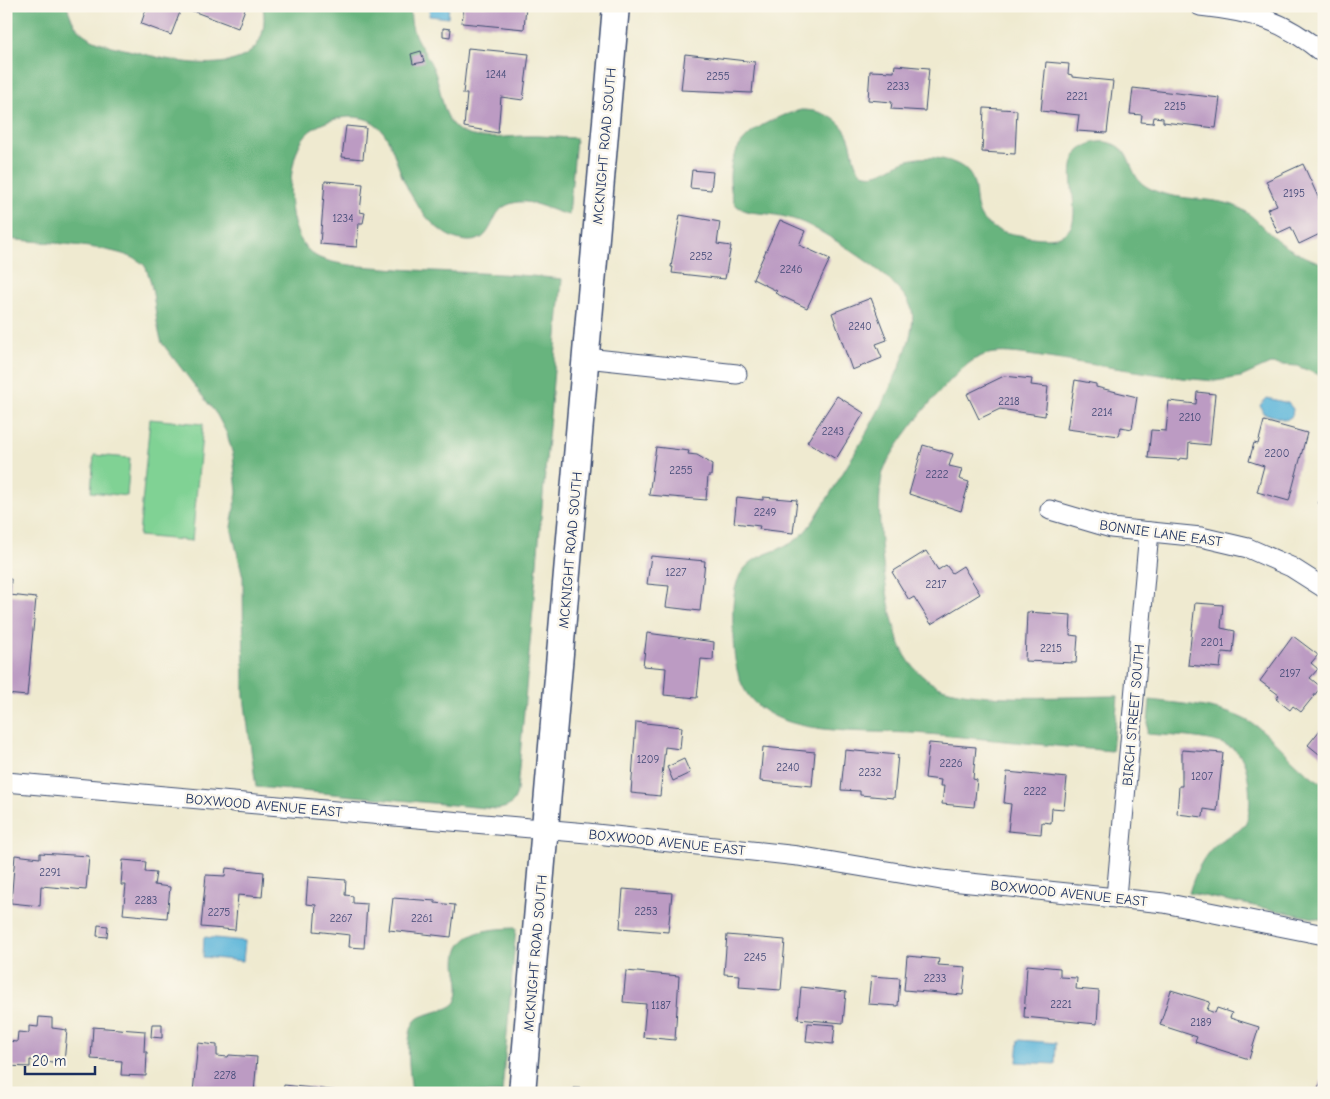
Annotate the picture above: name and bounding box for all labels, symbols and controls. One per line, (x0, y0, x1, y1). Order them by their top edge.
street label: MCKNIGHT ROAD SOUTH (589, 67, 620, 225)
house number: 1244 (486, 68, 506, 81)
house number: 2255 (706, 70, 730, 83)
house number: 2233 (887, 80, 909, 93)
house number: 2221 (1066, 90, 1088, 103)
house number: 2215 (1164, 100, 1186, 113)
house number: 2195 (1283, 187, 1305, 200)
house number: 1234 (333, 212, 354, 225)
house number: 2252 (689, 250, 713, 263)
house number: 2246 (780, 263, 802, 276)
house number: 2240 (848, 320, 872, 333)
house number: 2218 (998, 395, 1020, 408)
house number: 2214 (1091, 406, 1113, 419)
house number: 2210 (1179, 411, 1201, 424)
house number: 2243 (822, 425, 844, 438)
house number: 2200 (1265, 447, 1289, 460)
house number: 2255 (669, 464, 693, 477)
house number: 2222 (925, 468, 949, 481)
street label: MCKNIGHT ROAD SOUTH (555, 471, 586, 629)
house number: 2249 (754, 506, 776, 519)
street label: BONNIE LANE EAST (1098, 516, 1224, 551)
house number: 1227 (665, 566, 687, 579)
house number: 2217 (925, 578, 947, 591)
house number: 2201 (1201, 636, 1223, 649)
house number: 2215 (1040, 642, 1062, 655)
street label: BIRCH STREET SOUTH (1119, 644, 1148, 787)
house number: 2197 (1279, 667, 1301, 680)
house number: 1209 (637, 753, 659, 766)
house number: 2226 (939, 757, 963, 770)
house number: 2240 (776, 761, 800, 774)
house number: 2232 (859, 766, 882, 779)
house number: 1207 (1191, 770, 1213, 783)
house number: 2222 (1023, 785, 1047, 798)
street label: BOXWOOD AVENUE EAST (185, 790, 344, 821)
street label: BOXWOOD AVENUE EAST (588, 826, 747, 859)
house number: 2291 (39, 866, 61, 879)
street label: MCKNIGHT ROAD SOUTH (520, 874, 551, 1032)
street label: BOXWOOD AVENUE EAST (990, 877, 1149, 910)
house number: 2283 (135, 894, 157, 907)
house number: 2253 (634, 905, 658, 918)
house number: 2275 (208, 906, 230, 919)
house number: 2267 (330, 912, 352, 925)
house number: 2261 (411, 912, 433, 925)
house number: 2245 (744, 951, 766, 964)
house number: 2233 (924, 972, 946, 985)
house number: 2221 (1050, 998, 1072, 1011)
house number: 1187 (651, 999, 671, 1012)
house number: 2189 (1190, 1016, 1212, 1029)
scale bar (25, 1044, 95, 1076)
text: 20 m (32, 1052, 66, 1070)
house number: 2278 (214, 1069, 236, 1082)

